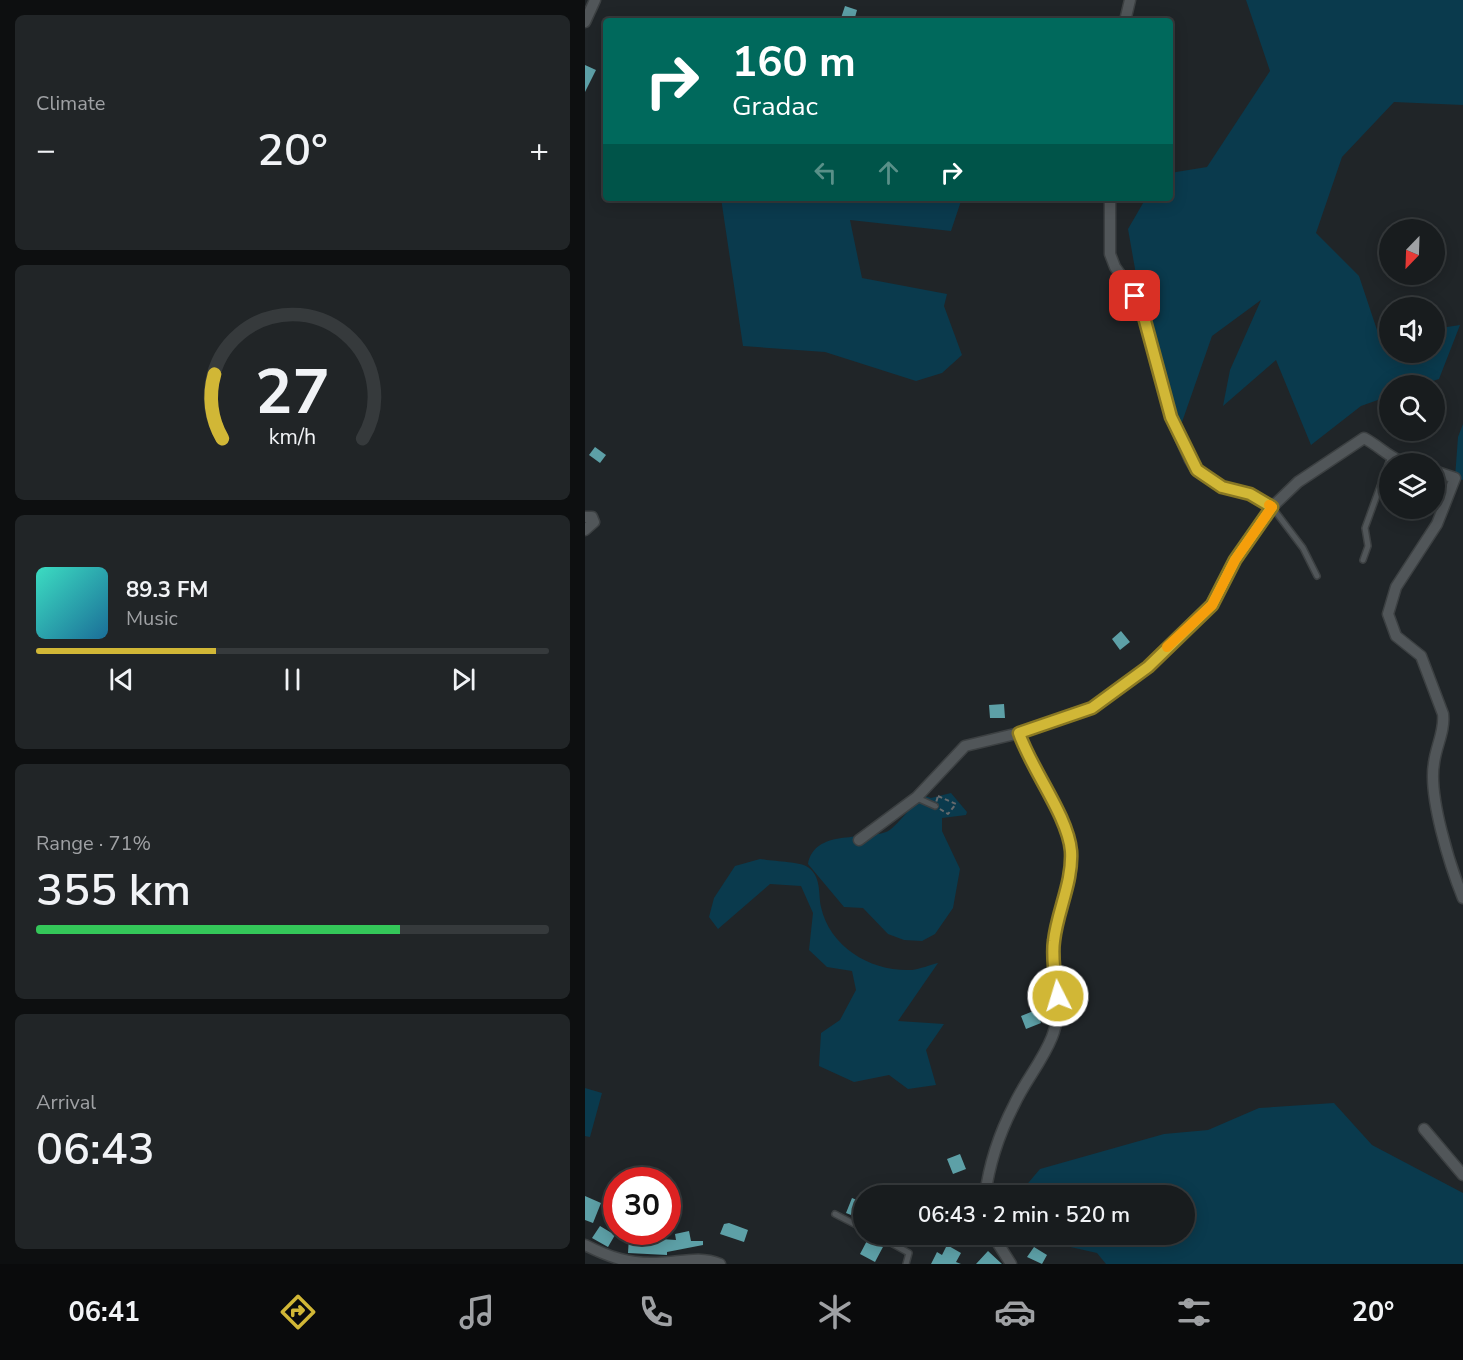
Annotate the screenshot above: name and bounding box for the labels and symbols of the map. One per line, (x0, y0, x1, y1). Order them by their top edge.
north arrow (1379, 219, 1445, 285)
pin (1109, 270, 1160, 321)
position arrow (1026, 964, 1090, 1028)
speed limit sign: 30 (603, 1167, 681, 1245)

